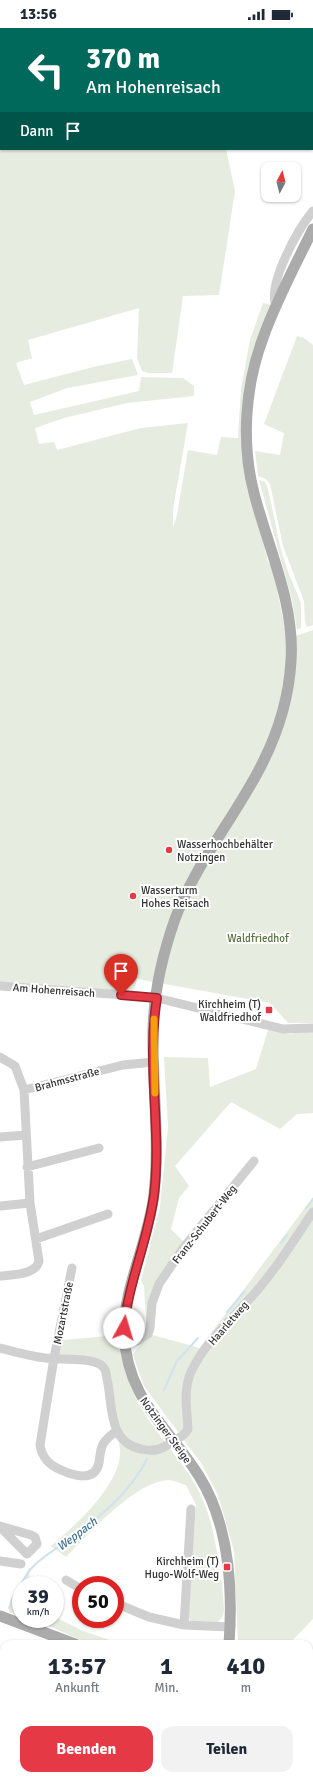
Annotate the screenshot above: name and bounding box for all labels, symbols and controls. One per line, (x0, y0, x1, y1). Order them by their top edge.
text: 13:56 (20, 5, 57, 23)
text: 370 m (86, 42, 160, 76)
icon: left (20, 44, 72, 96)
text: Am Hohenreisach (86, 76, 221, 98)
icon: arrive (62, 120, 84, 142)
text: Dann (20, 122, 54, 140)
north arrow (261, 162, 301, 202)
map controls (261, 162, 301, 202)
place label: Wasserhochbehälter Notzingen (177, 838, 273, 864)
marker: Wasserhochbehälter Notzingen (164, 845, 174, 855)
place label: Wasserturm Hohes Reisach (141, 884, 209, 910)
marker: Wasserturm Hohes Reisach (128, 891, 138, 901)
park label: Waldfriedhof (227, 932, 290, 945)
pin (104, 954, 138, 995)
icon: arrive (110, 960, 132, 982)
street label: Am Hohenreisach (12, 981, 96, 1000)
place label: Kirchheim (T) Waldfriedhof (198, 998, 262, 1024)
marker: Kirchheim (T) Waldfriedhof (264, 1005, 274, 1015)
street label: Brahmsstraße (33, 1065, 101, 1094)
street label: Franz-Schubert-Weg (170, 1182, 239, 1266)
street label: Mozartstraße (51, 1281, 76, 1346)
street label: Haarletweg (206, 1298, 251, 1348)
position arrow (103, 1307, 145, 1349)
street label: Notzinger Steige (137, 1395, 194, 1466)
water label: Weppach (54, 1514, 101, 1554)
place label: Kirchheim (T) Hugo-Wolf-Weg (145, 1555, 219, 1581)
marker: Kirchheim (T) Hugo-Wolf-Weg (222, 1562, 232, 1572)
speed limit sign: 50 (72, 1576, 124, 1628)
text: 39 (27, 1584, 49, 1609)
text: km/h (27, 1606, 49, 1618)
text: 13:57 (48, 1651, 107, 1681)
text: 1 (160, 1651, 173, 1681)
text: 410 (226, 1651, 265, 1681)
text: Ankunft (55, 1680, 99, 1696)
text: Min. (154, 1680, 179, 1696)
text: m (241, 1680, 251, 1696)
button: Beenden (20, 1726, 153, 1772)
button: Teilen (161, 1726, 293, 1772)

